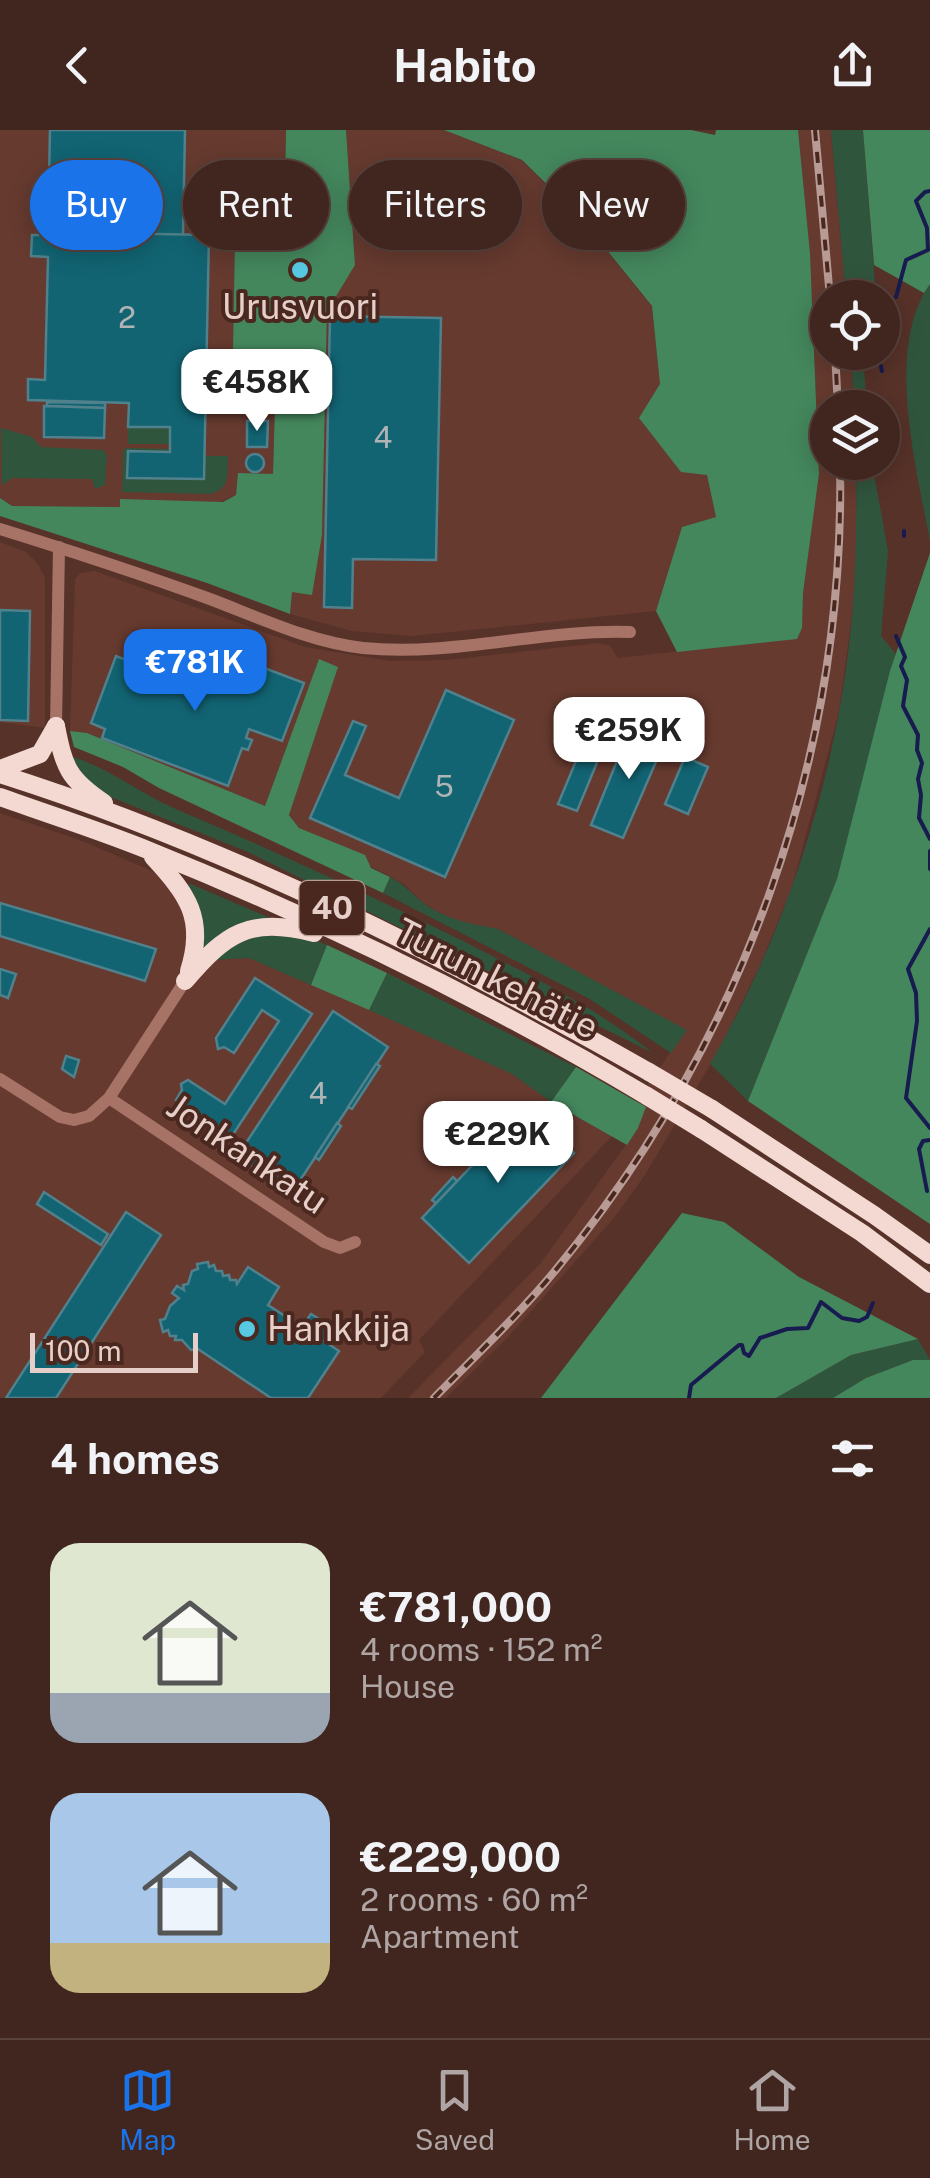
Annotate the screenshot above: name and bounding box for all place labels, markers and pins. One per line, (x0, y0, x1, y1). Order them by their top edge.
marker: Urusvuori (289, 259, 311, 281)
place label: Urusvuori (222, 286, 378, 327)
pin: €458K (187, 349, 327, 434)
pin: €781K (125, 629, 265, 714)
pin: €259K (559, 697, 699, 782)
pin: €229K (428, 1101, 568, 1186)
place label: Hankkija (267, 1308, 410, 1349)
marker: Hankkija (236, 1318, 258, 1340)

